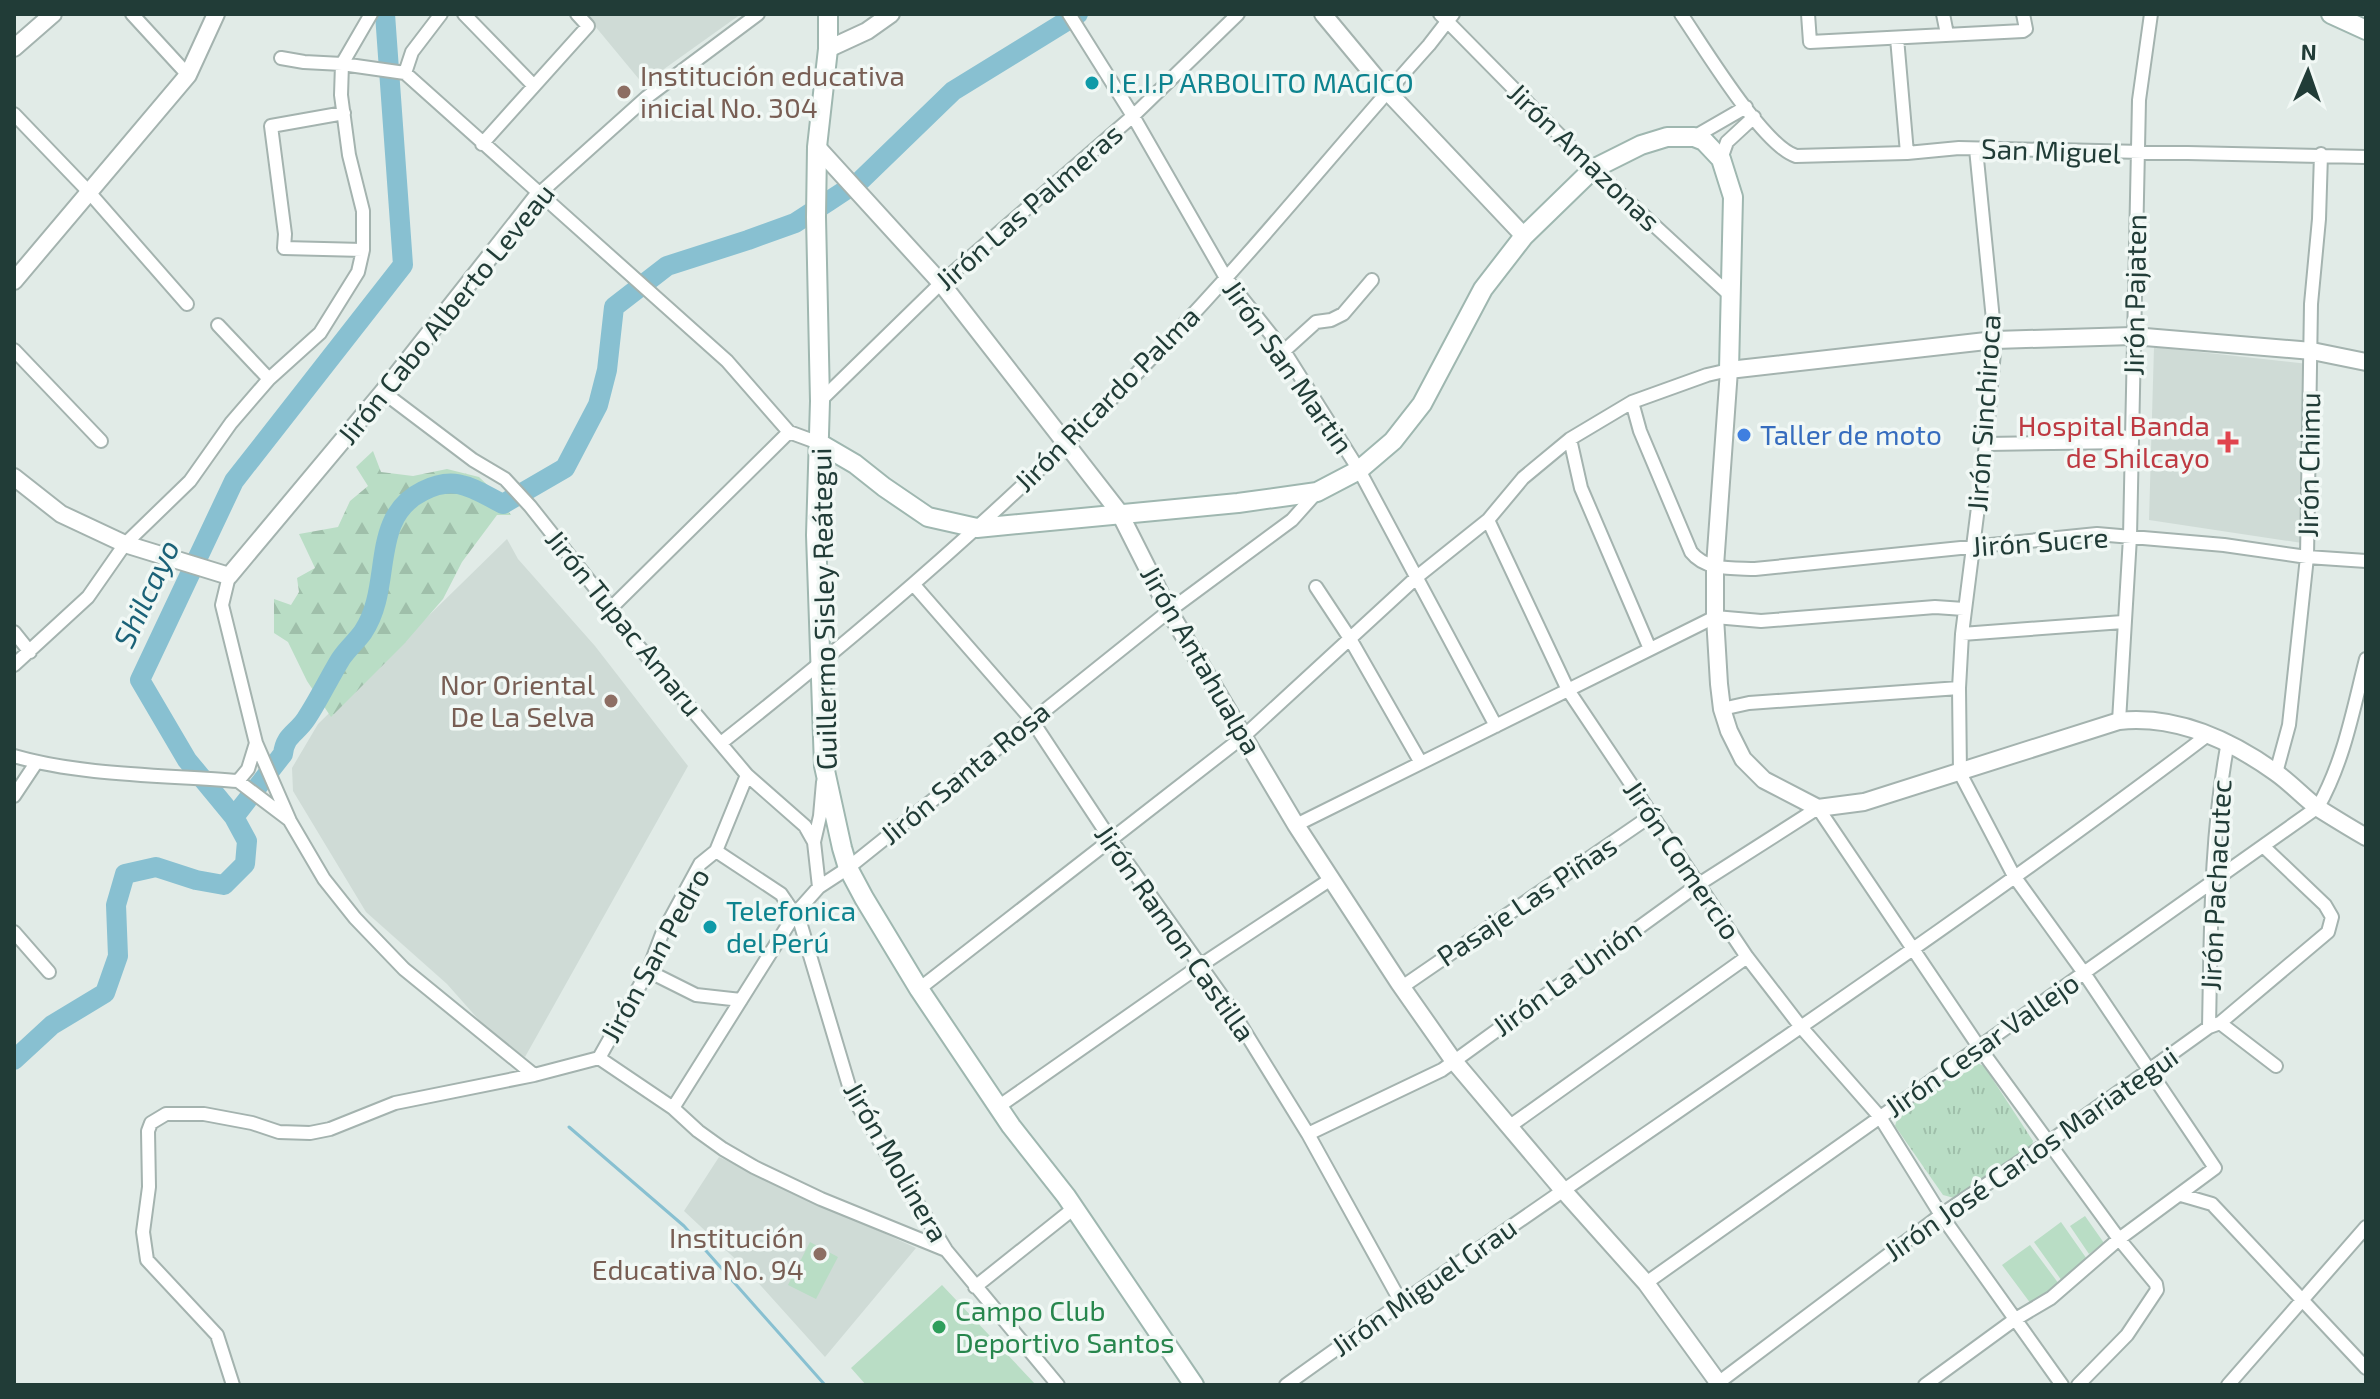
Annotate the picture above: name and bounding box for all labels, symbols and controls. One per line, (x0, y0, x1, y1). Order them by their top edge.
north arrow (2268, 32, 2348, 112)
text: N (2300, 38, 2317, 64)
place label: Institución educativa inicial No. 304 (640, 58, 905, 124)
place label: I.E.I.P ARBOLITO MAGICO (1108, 65, 1414, 99)
marker: I.E.I.P ARBOLITO MAGICO (1083, 74, 1101, 92)
street label: Jirón Amazonas (1502, 75, 1668, 237)
marker: Institución educativa inicial No. 304 (615, 83, 633, 101)
street label: Jirón Las Palmeras (928, 116, 1129, 297)
street label: San Miguel (1980, 131, 2122, 169)
street label: Jirón Cabo Alberto Leveau (330, 176, 561, 451)
street label: Jirón Pajaten (2116, 214, 2152, 376)
street label: Jirón San Martin (1216, 273, 1361, 460)
street label: Jirón Ricardo Palma (1007, 299, 1206, 498)
street label: Jirón Sinchiroca (1959, 313, 2007, 513)
street label: Jirón Chimu (2290, 392, 2326, 538)
place label: Hospital Banda de Shilcayo (2018, 408, 2210, 474)
place label: Taller de moto (1760, 417, 1942, 451)
marker: Taller de moto (1735, 426, 1753, 444)
marker: Hospital Banda de Shilcayo (2217, 431, 2239, 453)
street label: Guillermo Sisley Reátegui (803, 448, 843, 771)
street label: Jirón Sucre (1970, 519, 2109, 563)
street label: Jirón Tupac Amaru (539, 522, 710, 723)
water label: Shilcayo (105, 533, 187, 653)
street label: Jirón Antahualpa (1134, 559, 1270, 760)
place label: Nor Oriental De La Selva (440, 667, 596, 733)
marker: Nor Oriental De La Selva (602, 692, 620, 710)
street label: Jirón Santa Rosa (873, 694, 1056, 851)
street label: Jirón Comercio (1617, 773, 1749, 945)
street label: Jirón Pachacutec (2192, 778, 2238, 992)
street label: Jirón Ramon Castilla (1088, 818, 1263, 1047)
street label: Pasaje Las Piñas (1430, 828, 1623, 973)
street label: Jirón San Pedro (592, 862, 716, 1047)
place label: Telefonica del Perú (726, 893, 856, 959)
street label: Jirón La Unión (1485, 912, 1648, 1043)
marker: Telefonica del Perú (701, 918, 719, 936)
street label: Jirón Cesar Vallejo (1878, 965, 2085, 1124)
street label: Jirón José Carlos Mariategui (1877, 1039, 2184, 1268)
street label: Jirón Molinera (837, 1075, 956, 1248)
street label: Jirón Miguel Grau (1324, 1210, 1522, 1363)
place label: Institución Educativa No. 94 (592, 1220, 804, 1286)
marker: Institución Educativa No. 94 (811, 1245, 829, 1263)
place label: Campo Club Deportivo Santos (955, 1293, 1175, 1359)
marker: Campo Club Deportivo Santos (930, 1318, 948, 1336)

